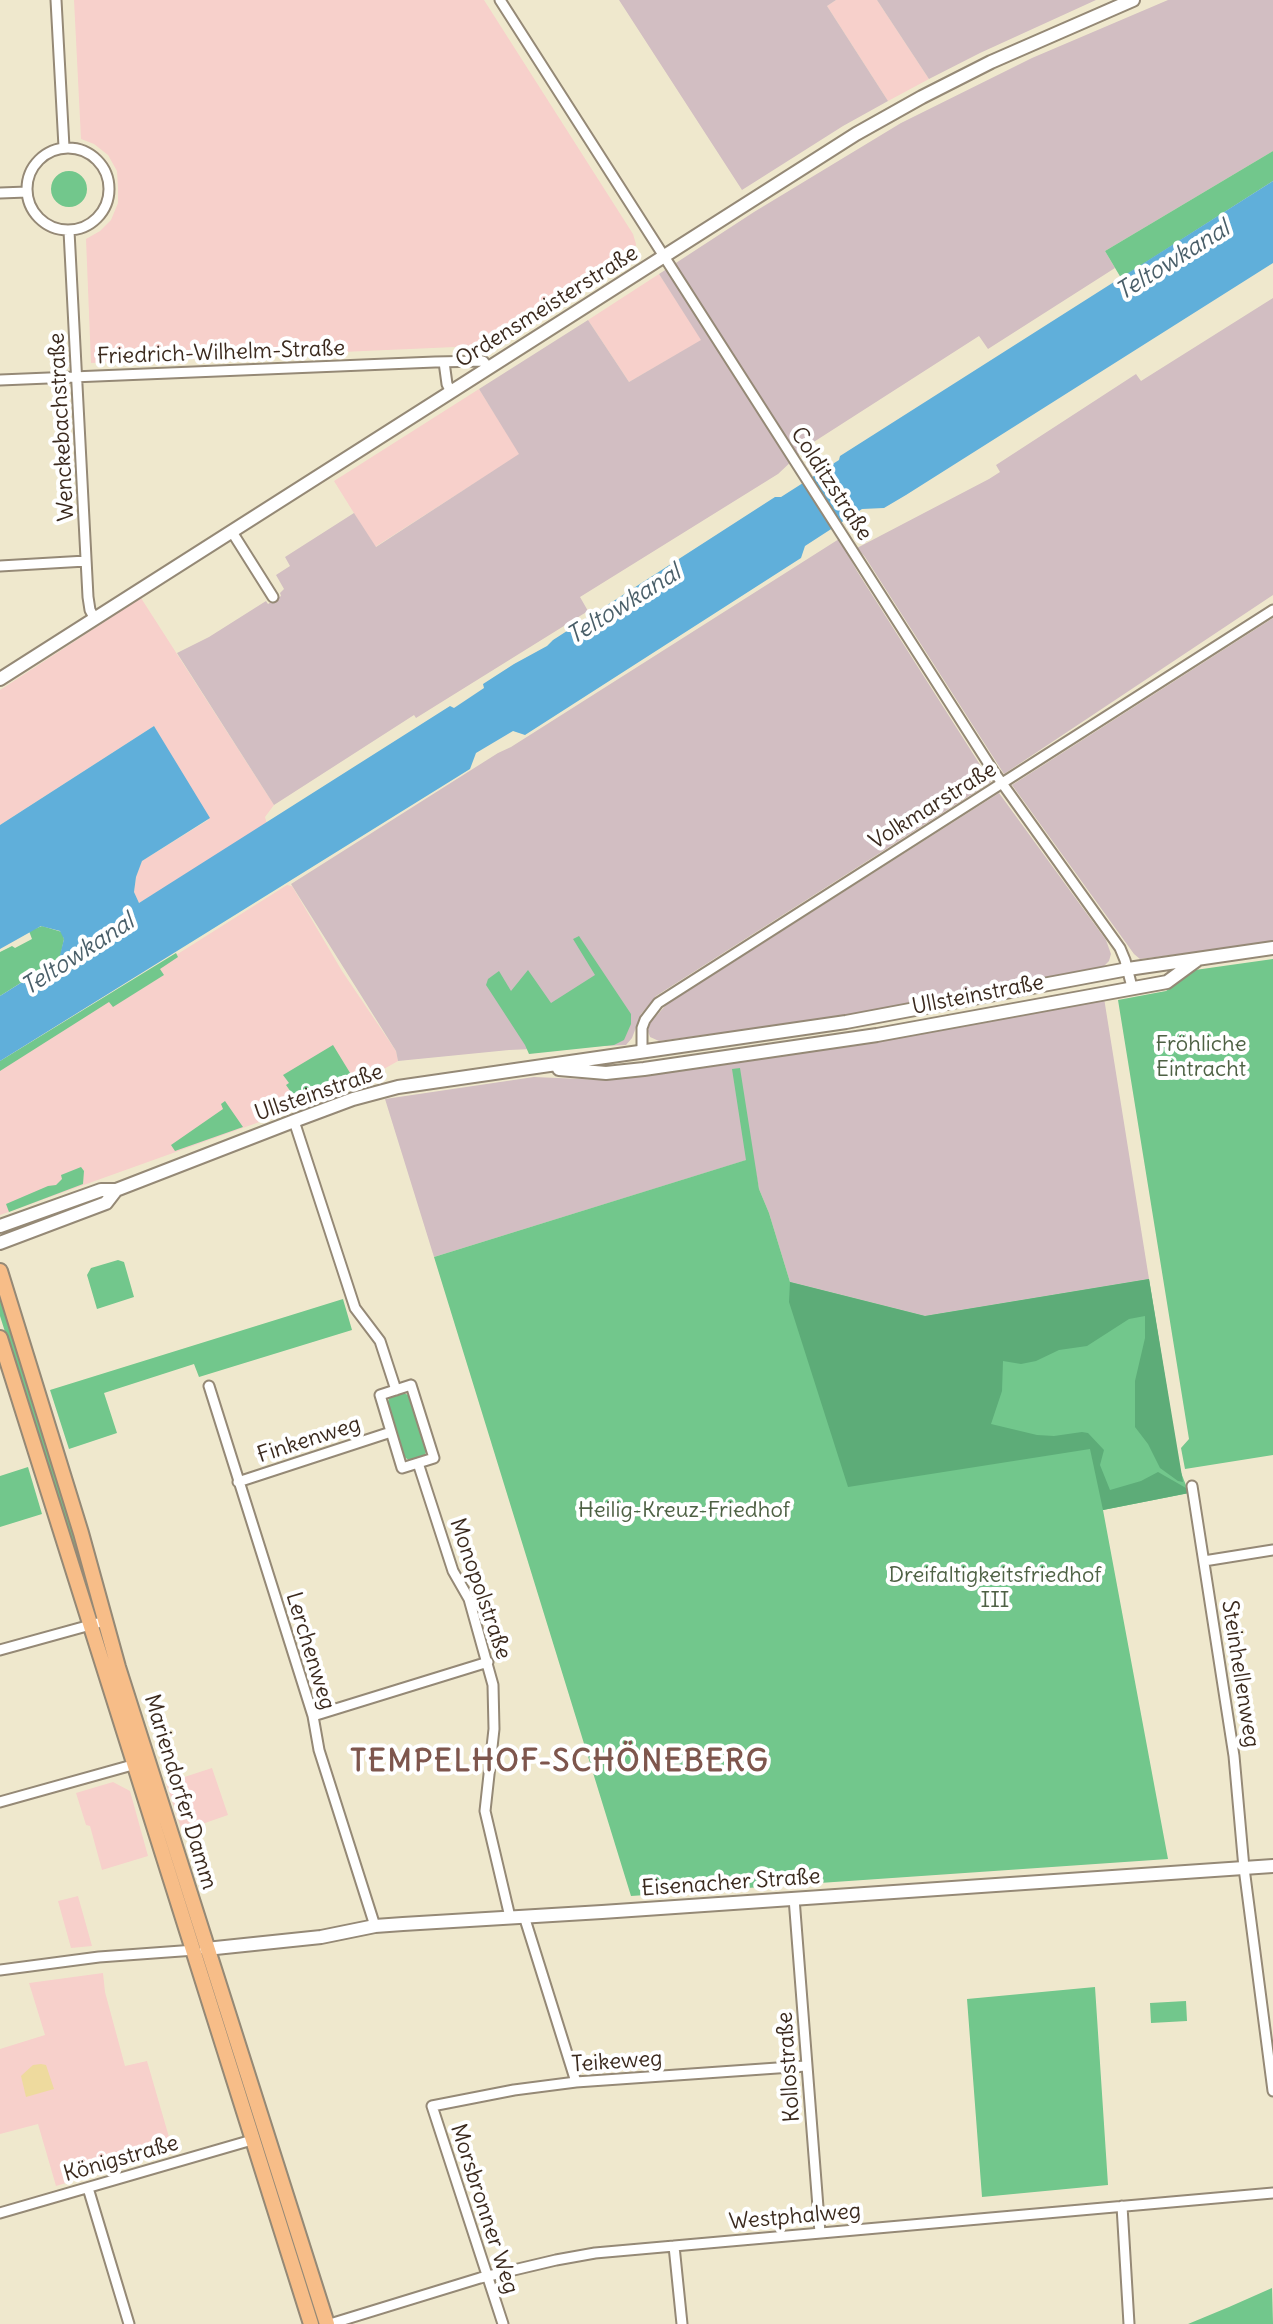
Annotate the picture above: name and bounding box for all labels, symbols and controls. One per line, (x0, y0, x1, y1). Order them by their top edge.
water label: Teltowkanal (1111, 215, 1235, 307)
street label: Ordensmeisterstraße (451, 240, 643, 374)
street label: Wenckebachstraße (44, 332, 80, 522)
street label: Friedrich-Wilhelm-Straße (96, 335, 346, 371)
street label: Colditzstraße (785, 422, 877, 546)
water label: Teltowkanal (562, 559, 686, 651)
street label: Volkmarstraße (865, 756, 1001, 856)
water label: Teltowkanal (16, 908, 140, 1002)
street label: Ullsteinstraße (910, 969, 1046, 1021)
park label: Fröhliche Eintracht (1156, 1032, 1246, 1084)
street label: Ullsteinstraße (251, 1059, 387, 1127)
street label: Finkenweg (254, 1411, 364, 1469)
park label: Heilig-Kreuz-Friedhof (578, 1498, 790, 1524)
street label: Monopolstraße (444, 1515, 516, 1663)
park label: Dreifaltigkeitsfriedhof III (889, 1563, 1101, 1614)
street label: Lerchenweg (280, 1589, 340, 1713)
street label: Steinhellenweg (1215, 1598, 1265, 1750)
street label: Mariendorfer Damm (138, 1691, 222, 1893)
district label: TEMPELHOF-SCHÖNEBERG (350, 1744, 770, 1780)
street label: Eisenacher Straße (641, 1864, 821, 1902)
street label: Kollostraße (772, 2011, 806, 2123)
street label: Teikeweg (571, 2046, 663, 2078)
street label: Morsbronner Weg (444, 2121, 524, 2297)
street label: Königstraße (61, 2130, 181, 2188)
street label: Westphalweg (728, 2198, 862, 2236)

